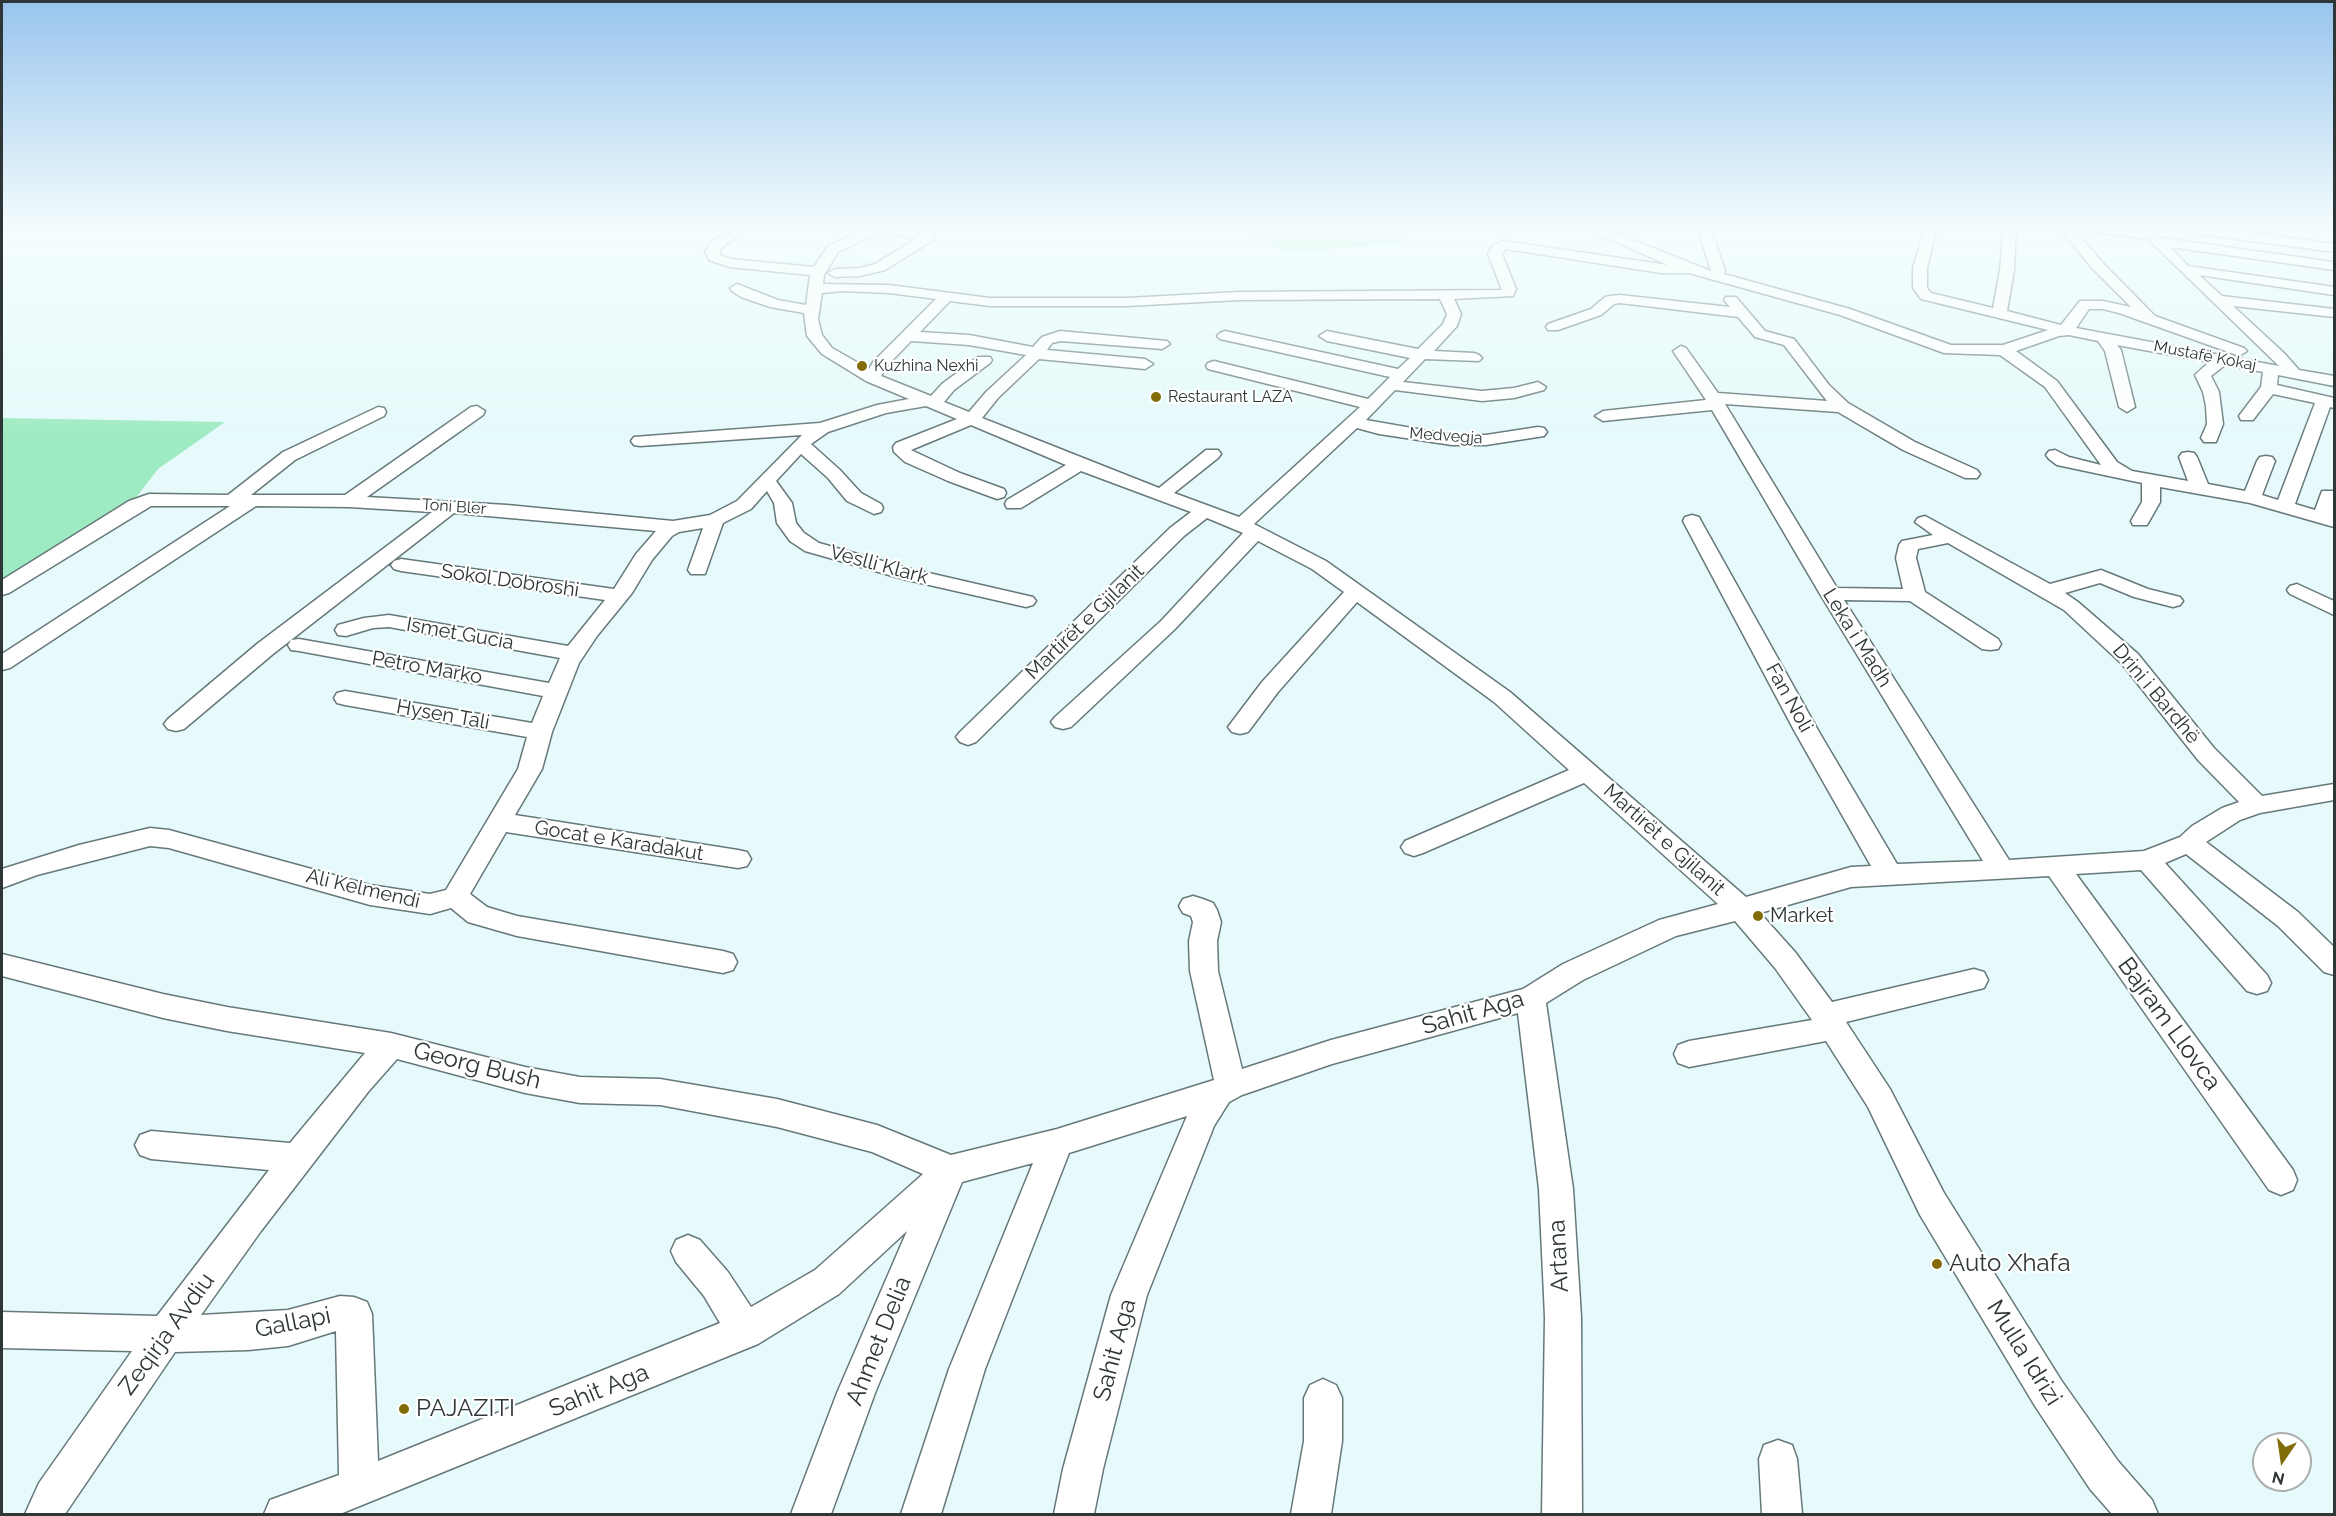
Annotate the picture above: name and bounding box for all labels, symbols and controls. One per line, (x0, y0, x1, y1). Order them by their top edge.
street label: Mustafë Kokaj (2152, 337, 2258, 375)
place label: Kuzhina Nexhi (874, 356, 978, 376)
marker: Kuzhina Nexhi (855, 359, 869, 373)
place label: Restaurant LAZA (1168, 387, 1293, 407)
marker: Restaurant LAZA (1149, 390, 1163, 404)
street label: Medvegja (1409, 424, 1483, 448)
street label: Toni Bler (421, 495, 487, 519)
street label: Veslli Klark (827, 540, 931, 590)
street label: Sokol Dobroshi (439, 559, 581, 603)
street label: Martirët e Gjilanit (1021, 559, 1149, 685)
street label: Leka i Madh (1817, 584, 1897, 692)
street label: Ismet Gucia (404, 613, 516, 655)
street label: Drini i Bardhë (2107, 639, 2205, 749)
street label: Petro Marko (370, 646, 484, 690)
street label: Fan Noli (1760, 659, 1818, 737)
street label: Hysen Tali (394, 695, 492, 735)
street label: Martirët e Gjilanit (1598, 779, 1730, 901)
street label: Gocat e Karadakut (533, 816, 705, 866)
street label: Ali Kelmendi (304, 864, 422, 914)
place label: Market (1770, 904, 1834, 928)
marker: Market (1751, 909, 1765, 923)
street label: Bajram Llovca (2111, 952, 2227, 1096)
street label: Sahit Aga (1419, 985, 1527, 1041)
street label: Georg Bush (410, 1036, 544, 1096)
street label: Artana (1543, 1219, 1575, 1293)
place label: Auto Xhafa (1949, 1250, 2071, 1278)
marker: Auto Xhafa (1930, 1257, 1944, 1271)
street label: Zeqirja Avdiu (113, 1267, 221, 1401)
street label: Ahmet Delia (840, 1272, 918, 1410)
street label: Mulla Idrizi (1980, 1295, 2068, 1411)
street label: Sahit Aga (1088, 1296, 1142, 1404)
street label: Gallapi (253, 1302, 333, 1344)
street label: Sahit Aga (545, 1358, 653, 1424)
place label: PAJAZITI (416, 1395, 515, 1423)
marker: PAJAZITI (397, 1402, 411, 1416)
north arrow (2252, 1432, 2312, 1492)
text: N (2270, 1467, 2286, 1489)

